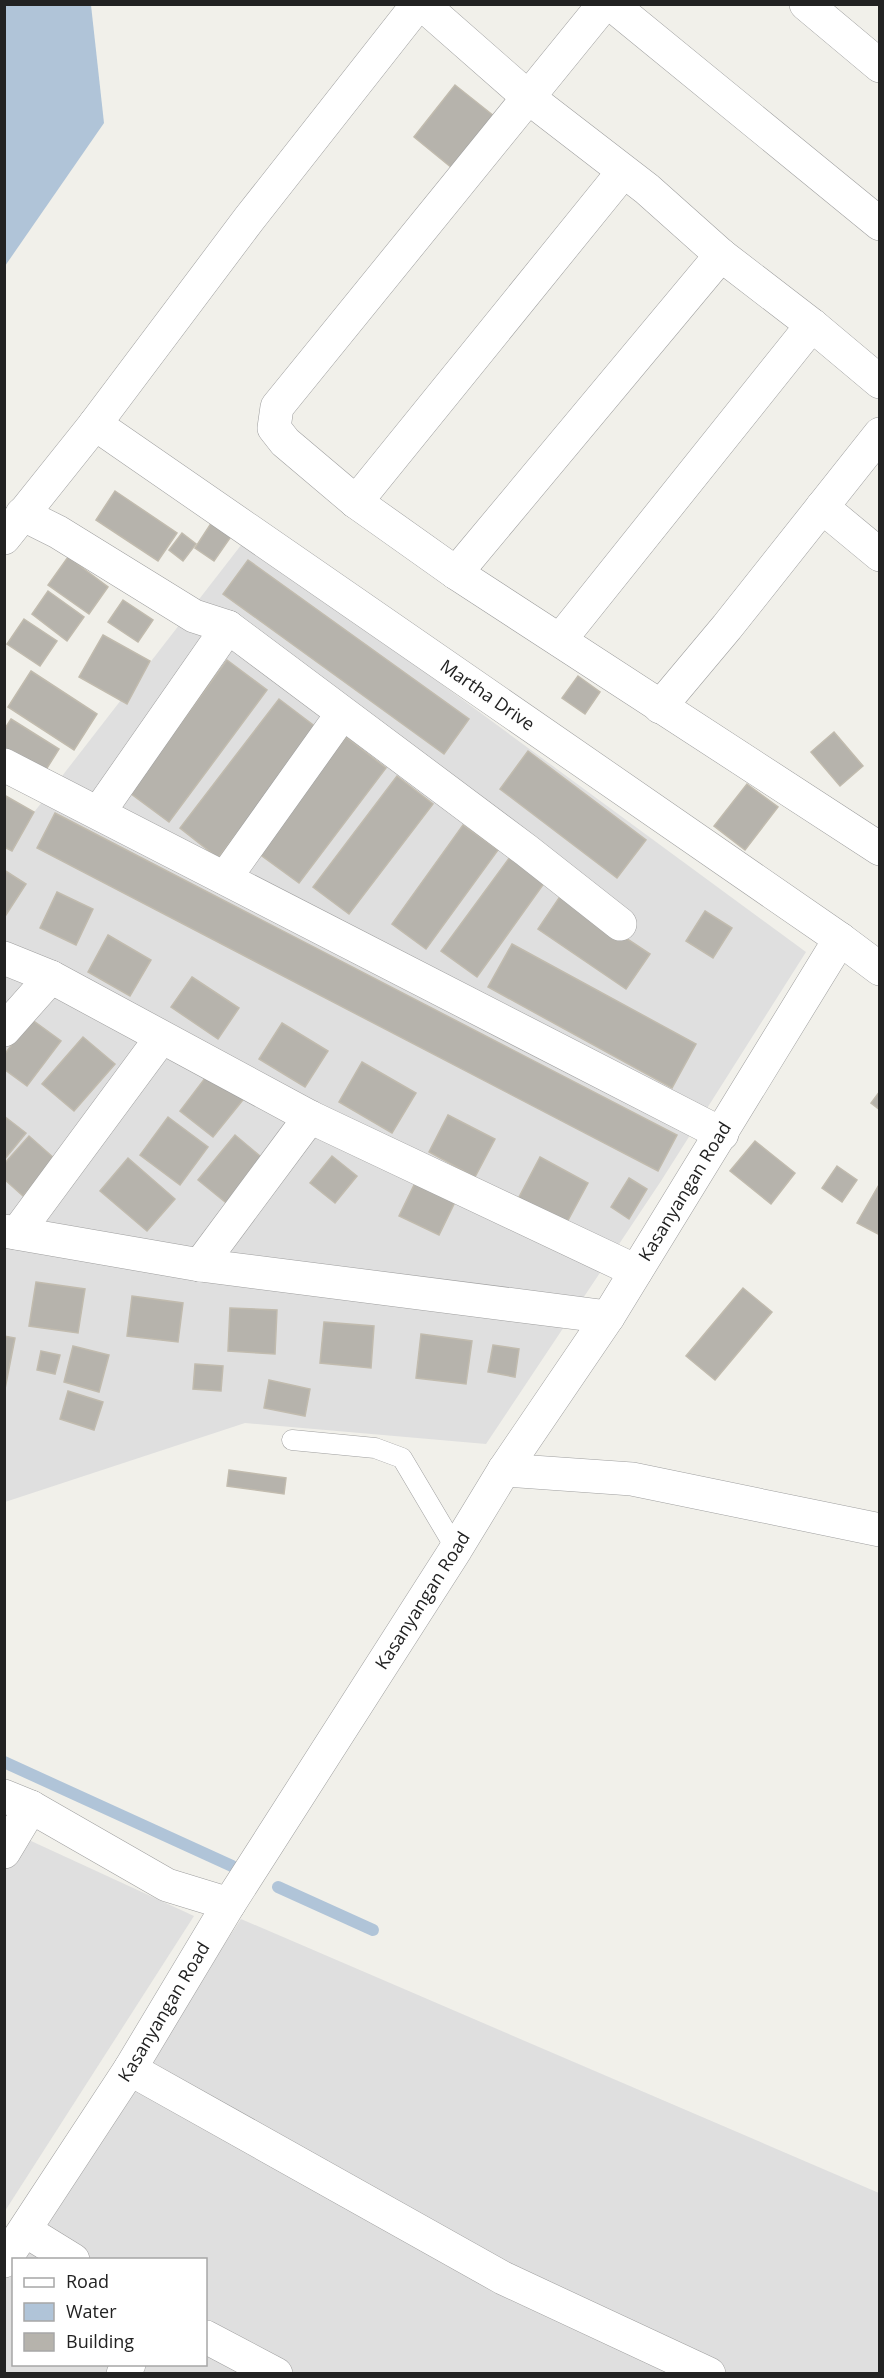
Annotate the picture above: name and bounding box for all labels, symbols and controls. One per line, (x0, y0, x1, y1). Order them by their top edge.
street label: Martha Drive (436, 653, 540, 736)
street label: Kasanyangan Road (632, 1117, 736, 1265)
street label: Kasanyangan Road (369, 1527, 475, 1674)
street label: Kasanyangan Road (112, 1937, 215, 2086)
legend (12, 2258, 207, 2366)
text: Road (66, 2269, 109, 2293)
text: Water (66, 2299, 117, 2323)
text: Building (66, 2329, 134, 2353)

